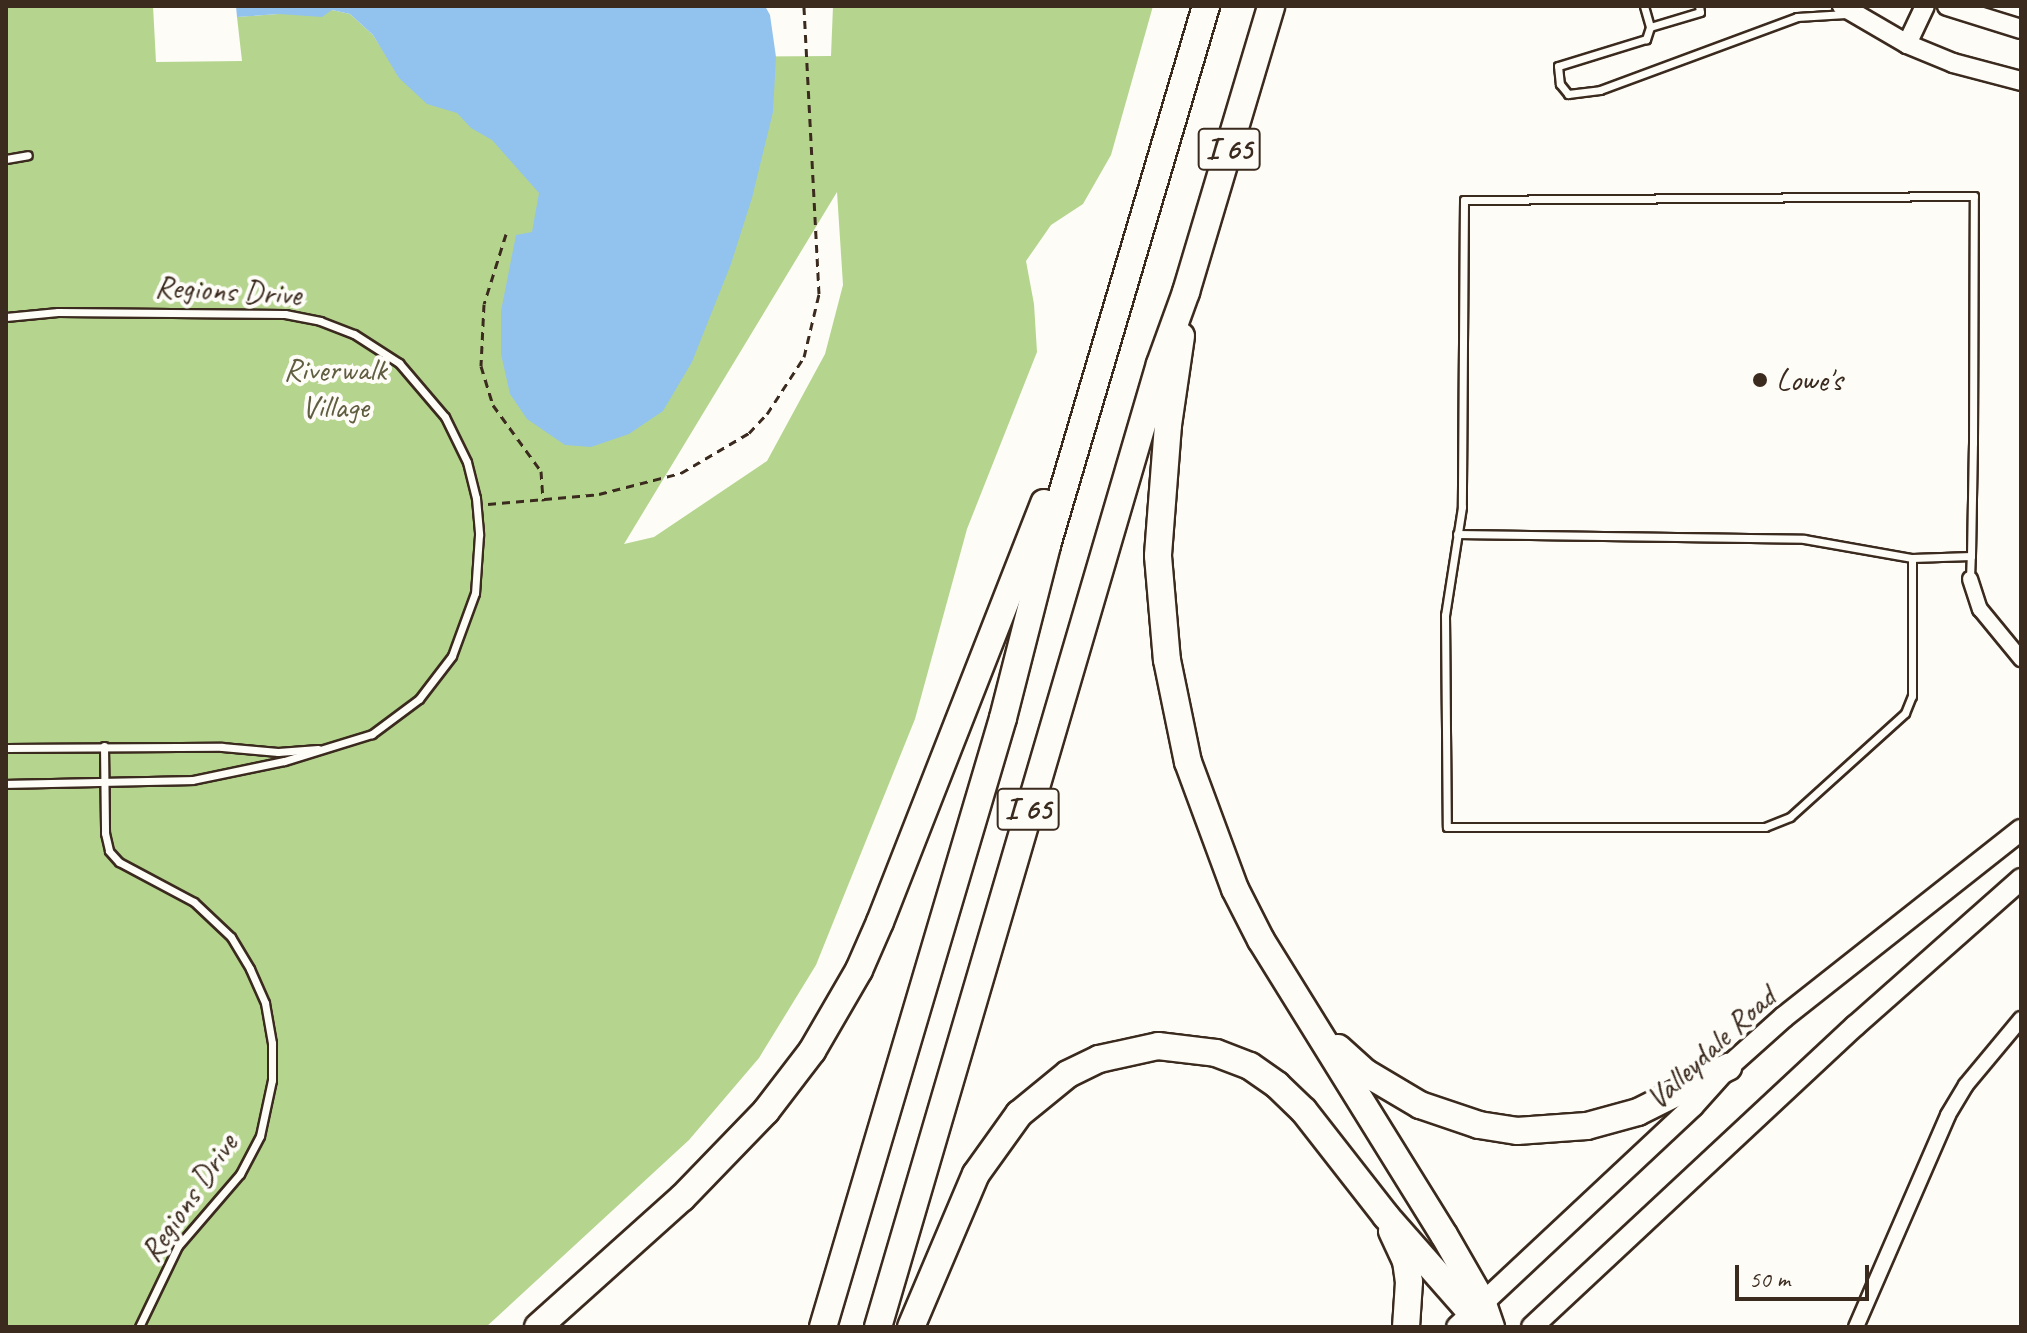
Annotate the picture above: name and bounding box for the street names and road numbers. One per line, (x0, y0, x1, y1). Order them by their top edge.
road number: I 65 (1197, 123, 1261, 175)
street label: Regions Drive (154, 268, 302, 314)
road number: I 65 (996, 783, 1060, 835)
street label: Valleydale Road (1638, 978, 1784, 1118)
street label: Regions Drive (132, 1127, 246, 1269)

